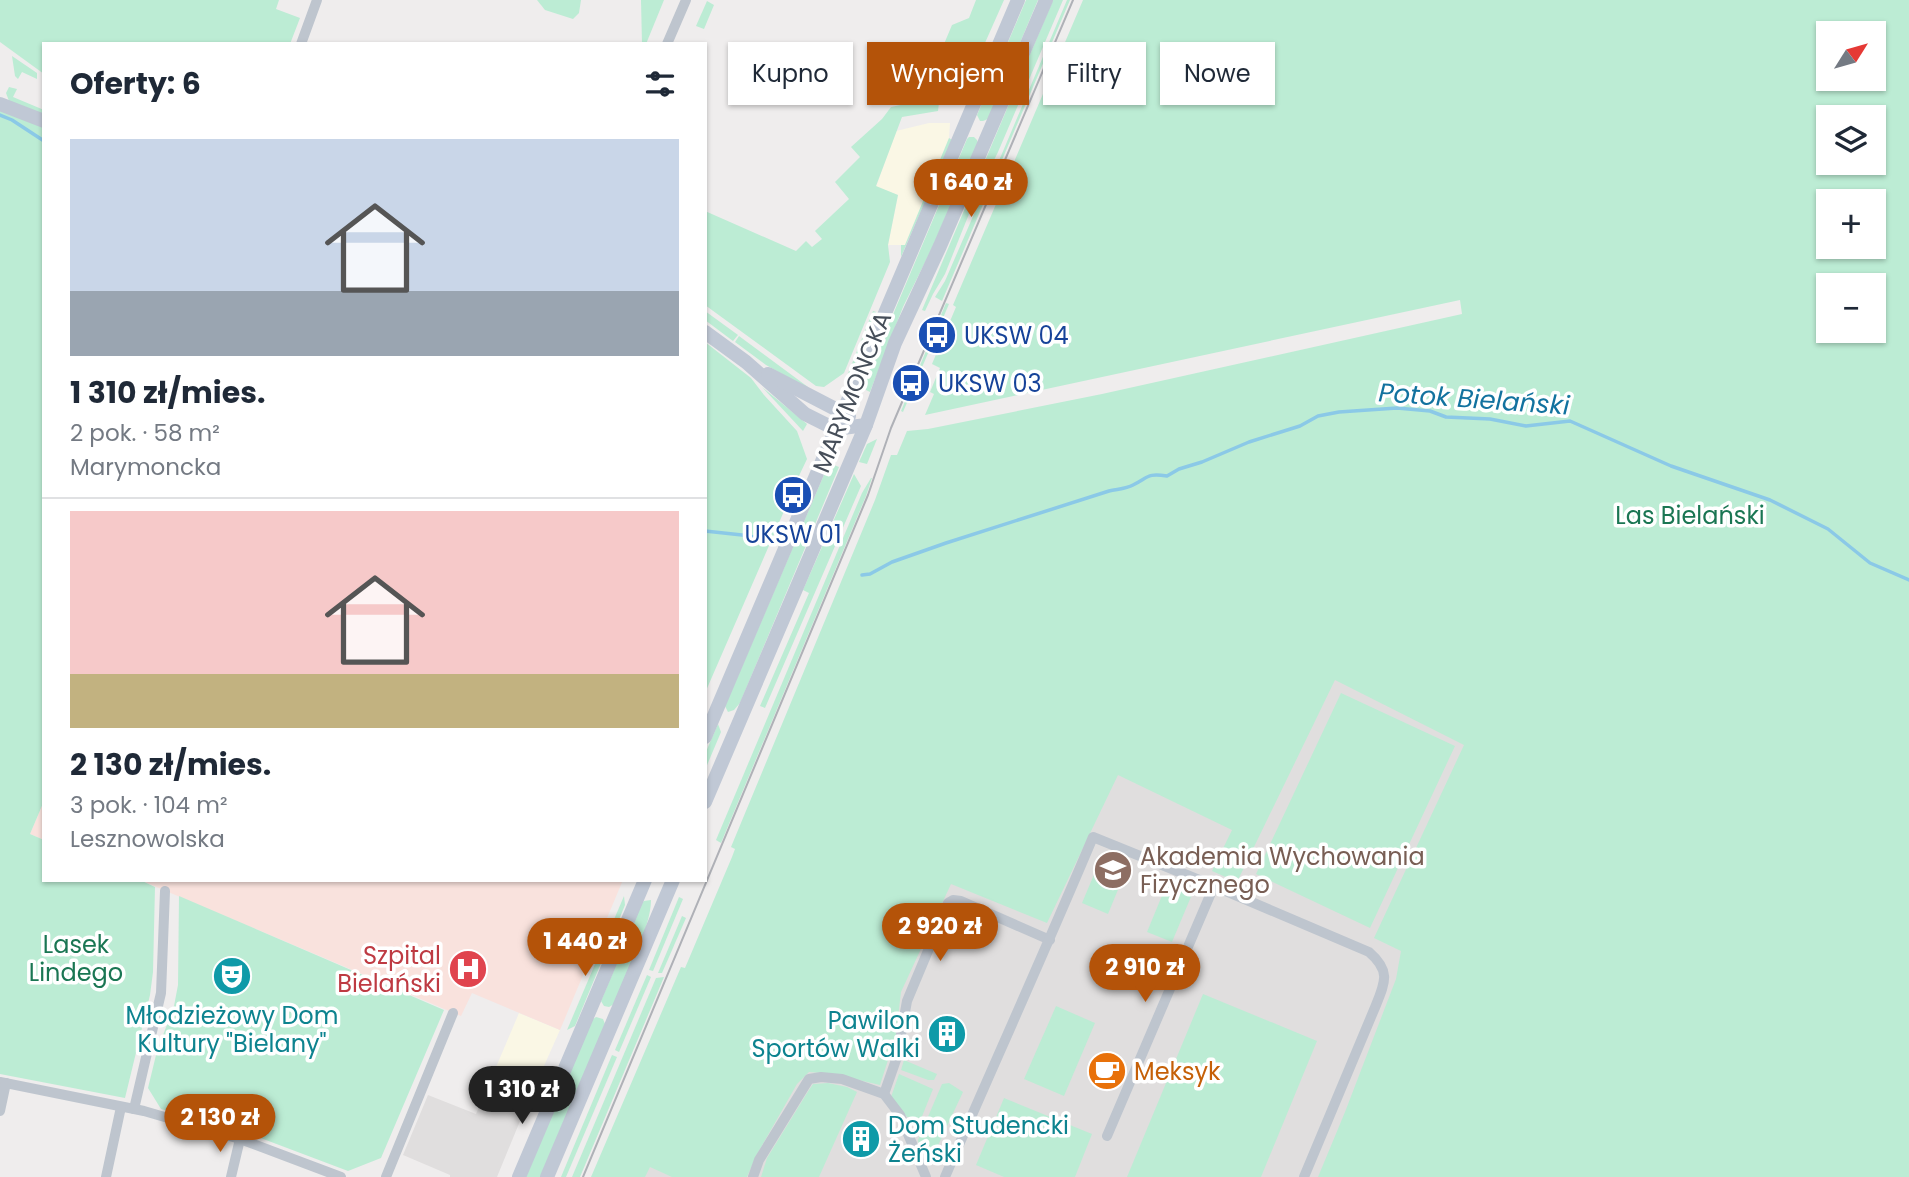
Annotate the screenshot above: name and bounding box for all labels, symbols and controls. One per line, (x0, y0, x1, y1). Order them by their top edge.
north arrow (1816, 21, 1886, 91)
map controls (1816, 21, 1886, 343)
chip: Kupno (728, 42, 853, 105)
chip: Wynajem (867, 42, 1029, 105)
chip: Filtry (1043, 42, 1146, 105)
chip: Nowe (1160, 42, 1275, 105)
text: Oferty: 6 (70, 62, 201, 105)
icon: filters (641, 65, 679, 103)
button: layers (1816, 105, 1886, 175)
pin: 1 640 zł (899, 160, 1043, 219)
text: 1 640 zł (930, 166, 1012, 198)
icon: home (312, 185, 438, 311)
button: + (1816, 189, 1886, 259)
button: − (1816, 273, 1886, 343)
street label: MARYMONCKA (805, 307, 899, 477)
bus stop icon: UKSW 04 (916, 314, 958, 356)
place label: UKSW 04 (964, 319, 1069, 352)
bus stop icon: UKSW 03 (890, 362, 932, 404)
place label: UKSW 03 (938, 367, 1042, 400)
text: 1 310 zł/mies. (70, 371, 265, 414)
water label: Potok Bielański (1377, 374, 1571, 424)
text: 2 pok. · 58 m² (70, 417, 220, 449)
text: Marymoncka (70, 451, 221, 483)
bus stop icon: UKSW 01 (772, 474, 814, 516)
park label: Las Bielański (1615, 499, 1765, 532)
place label: UKSW 01 (744, 518, 842, 551)
icon: home (312, 557, 438, 683)
text: 2 130 zł/mies. (70, 743, 271, 786)
text: 3 pok. · 104 m² (70, 789, 227, 821)
text: Lesznowolska (70, 823, 225, 855)
place label: Akademia Wychowania Fizycznego (1140, 840, 1425, 901)
school or university icon: Akademia Wychowania Fizycznego (1092, 849, 1134, 891)
pin: 2 920 zł (868, 904, 1012, 963)
text: 2 920 zł (898, 910, 982, 942)
pin: 1 440 zł (513, 918, 657, 978)
text: 1 440 zł (543, 925, 627, 957)
park label: Lasek Lindego (29, 928, 123, 989)
place label: Szpital Bielański (337, 939, 441, 1000)
pin: 2 910 zł (1073, 944, 1217, 1004)
hospital icon: Szpital Bielański (447, 948, 489, 990)
text: 2 910 zł (1105, 951, 1185, 983)
theatre icon: Młodzieżowy Dom Kultury "Bielany" (211, 955, 253, 997)
place label: Młodzieżowy Dom Kultury "Bielany" (126, 999, 338, 1060)
place label: Pawilon Sportów Walki (751, 1004, 920, 1065)
building icon: Pawilon Sportów Walki (926, 1013, 968, 1055)
cafe icon: Meksyk (1086, 1050, 1128, 1092)
place label: Meksyk (1134, 1055, 1221, 1088)
pin: 1 310 zł (450, 1066, 594, 1126)
text: 1 310 zł (485, 1073, 559, 1105)
pin: 2 130 zł (148, 1094, 292, 1154)
text: 2 130 zł (180, 1101, 260, 1133)
place label: Dom Studencki Żeński (888, 1109, 1069, 1170)
building icon: Dom Studencki Żeński (840, 1118, 882, 1160)

